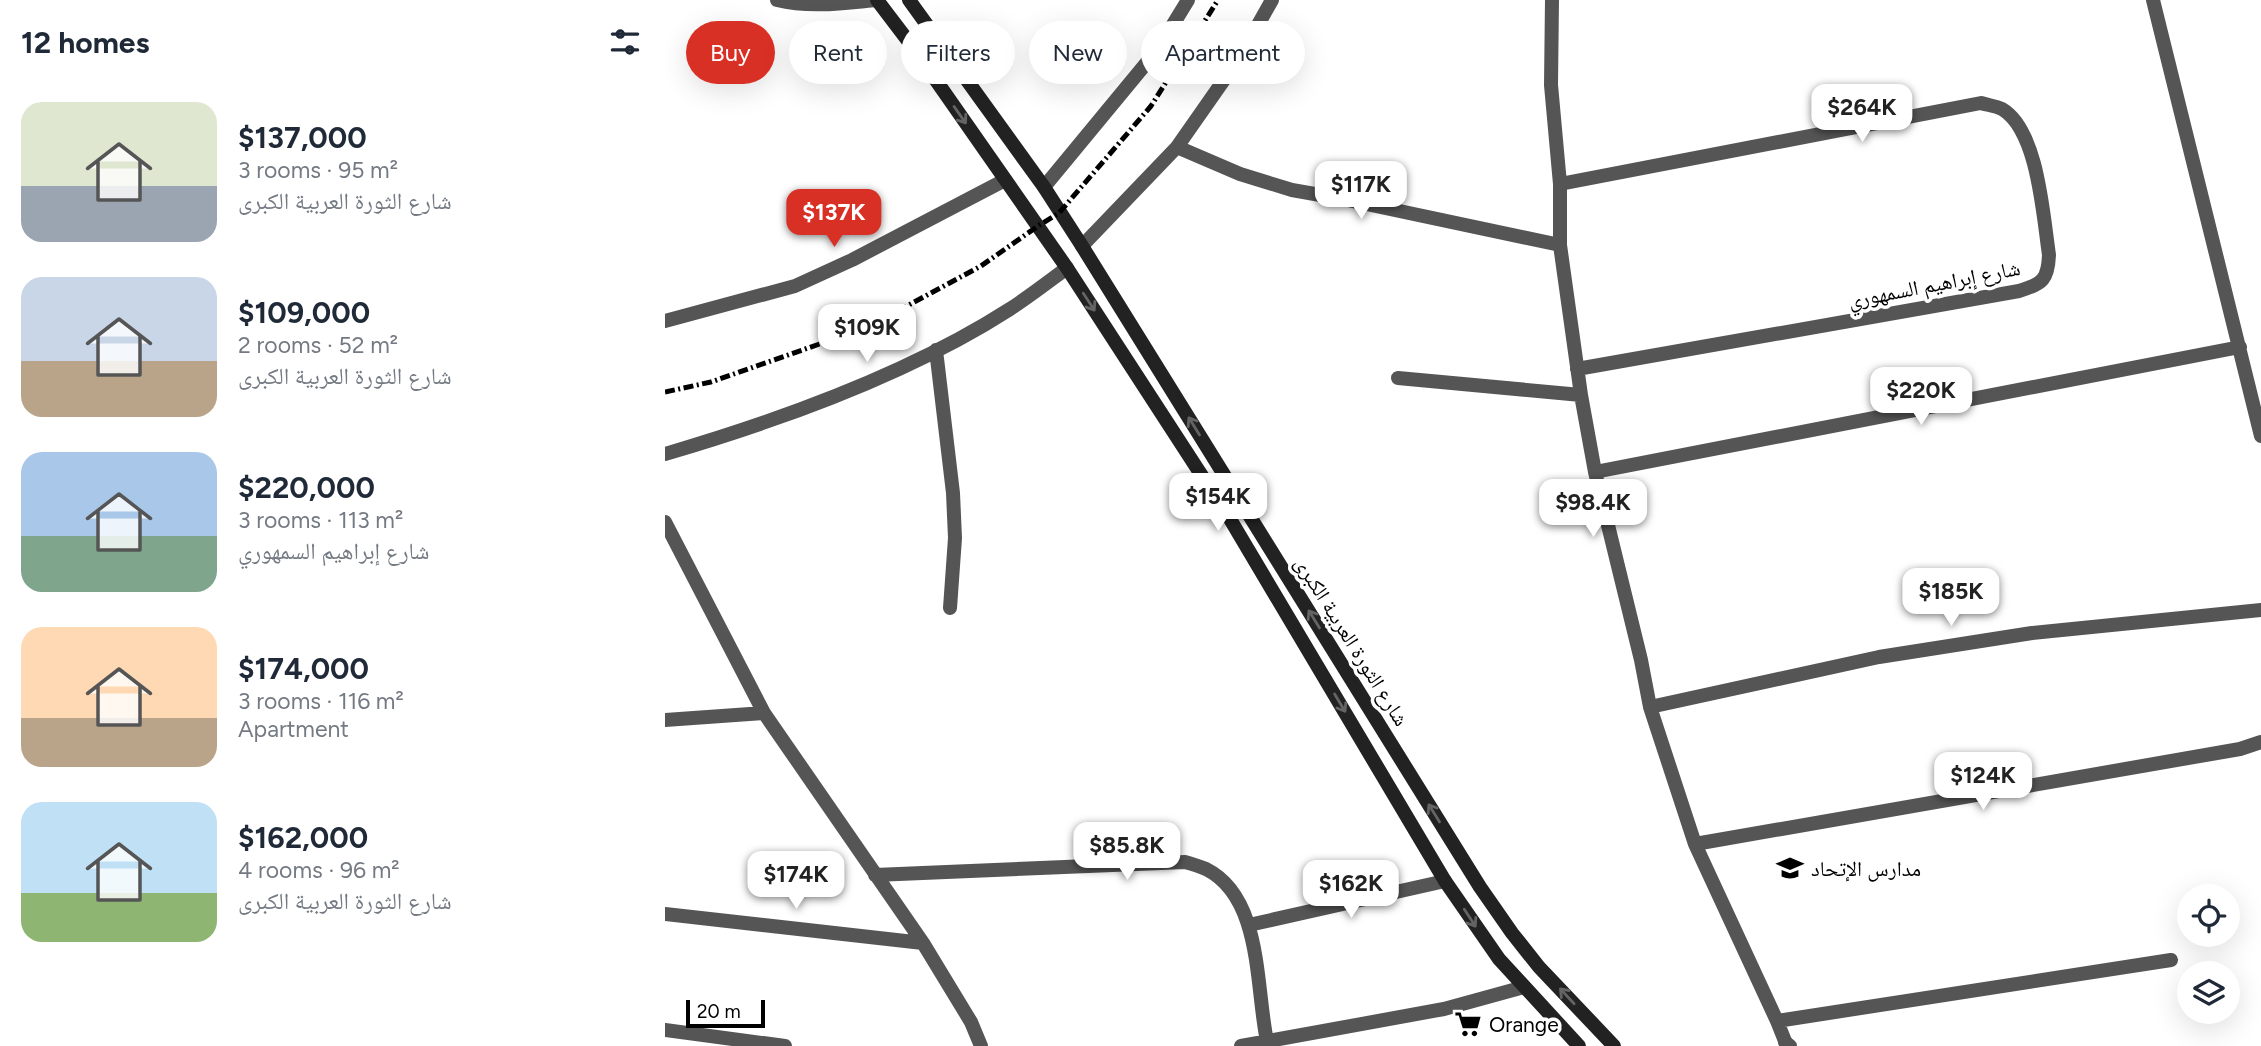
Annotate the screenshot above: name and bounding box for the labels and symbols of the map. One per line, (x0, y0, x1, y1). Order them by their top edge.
pin: $264K (1813, 85, 1911, 144)
one-way arrow (953, 105, 967, 124)
pin: $117K (1312, 162, 1410, 221)
pin: $137K (785, 190, 883, 249)
street label: شارع إبراهيم السمهوري (1846, 255, 2023, 317)
one-way arrow (1082, 292, 1096, 312)
pin: $109K (818, 304, 916, 364)
pin: $220K (1872, 368, 1970, 427)
one-way arrow (1186, 417, 1201, 436)
pin: $154K (1169, 474, 1267, 533)
pin: $98.4K (1536, 480, 1650, 539)
street label: شارع الثورة العربية الكبرى (1289, 552, 1414, 731)
pin: $185K (1902, 568, 2000, 628)
one-way arrow (1306, 610, 1320, 630)
one-way arrow (1333, 692, 1347, 712)
pin: $124K (1934, 752, 2032, 812)
one-way arrow (1426, 803, 1440, 823)
pin: $85.8K (1070, 822, 1184, 882)
pin: $174K (747, 852, 845, 911)
school or university icon: مدارس الإتحاد (1775, 853, 1805, 883)
place label: مدارس الإتحاد (1811, 856, 1921, 882)
pin: $162K (1302, 860, 1400, 920)
one-way arrow (1463, 908, 1477, 928)
one-way arrow (1559, 987, 1575, 1005)
scale bar (686, 997, 765, 1029)
supermarket icon: Orange (1453, 1009, 1483, 1039)
place label: Orange (1489, 1012, 1559, 1037)

